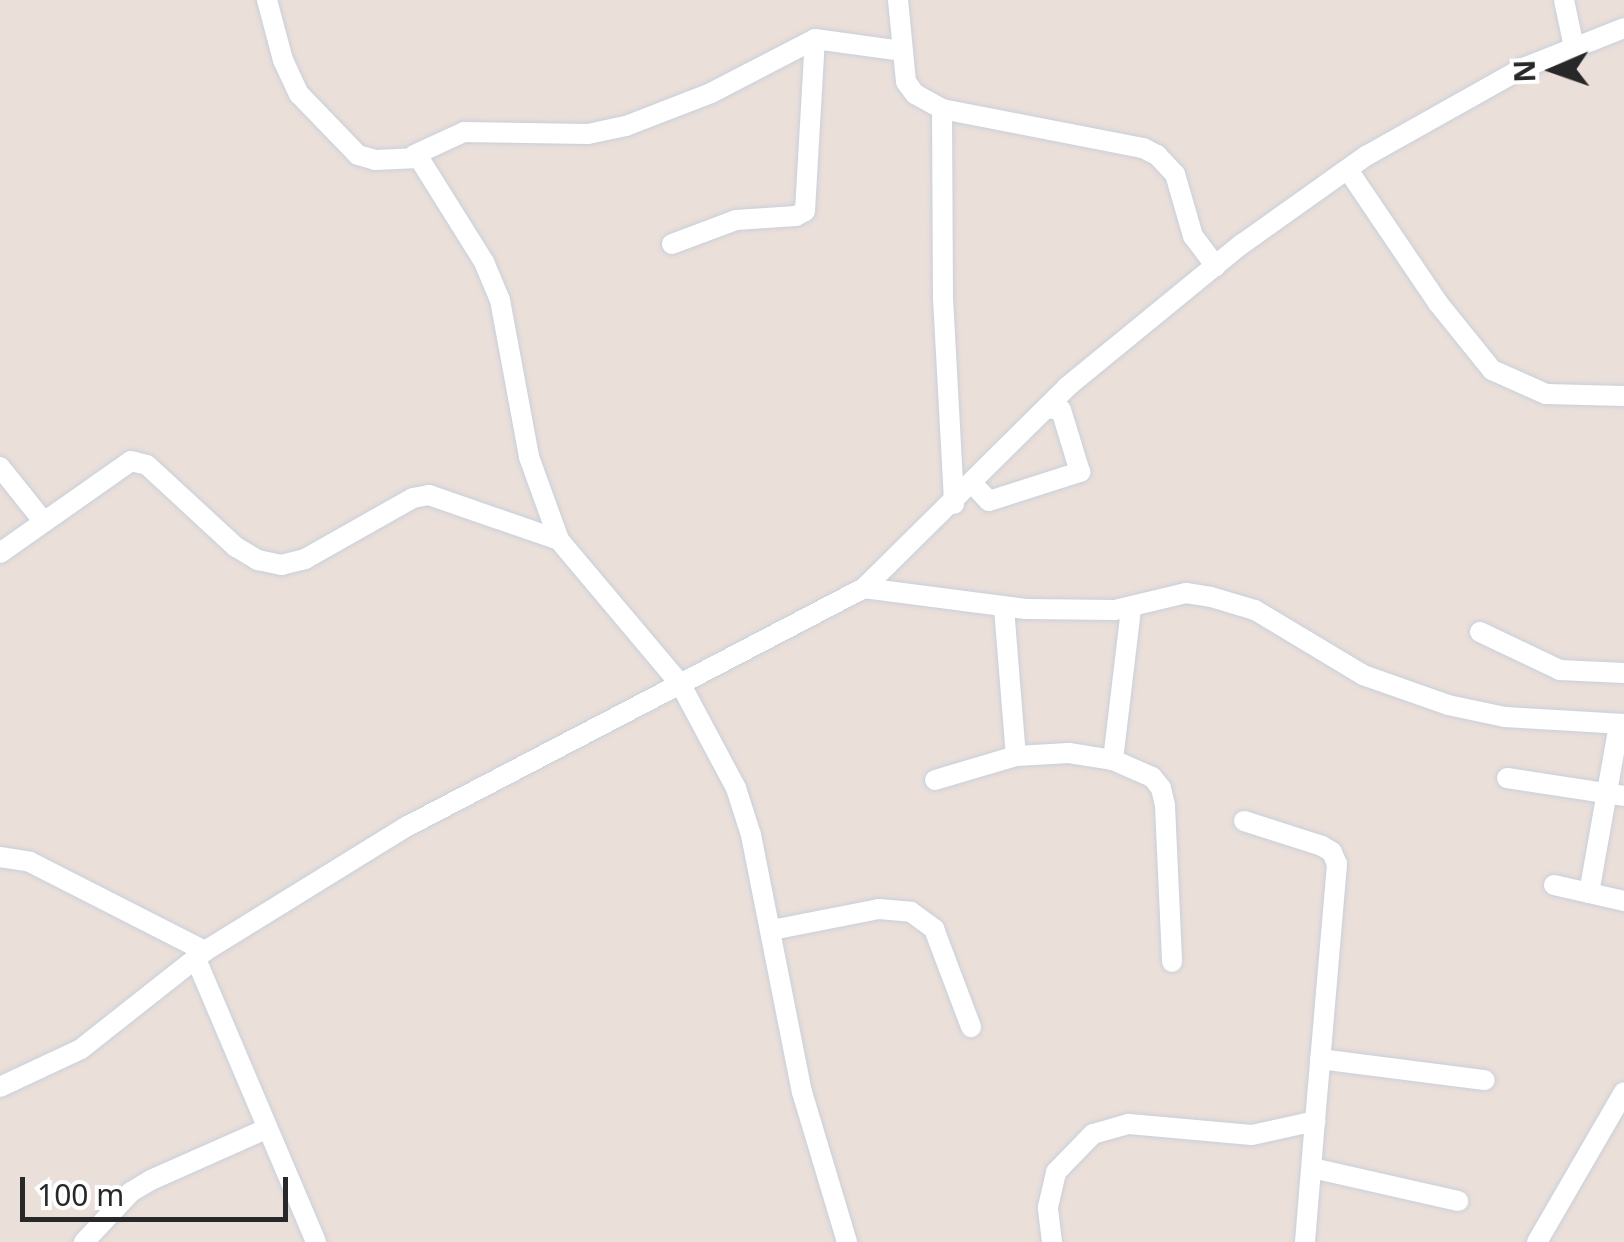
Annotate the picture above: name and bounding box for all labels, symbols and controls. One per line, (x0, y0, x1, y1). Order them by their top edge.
north arrow (1504, 20, 1604, 120)
text: N (1505, 59, 1543, 83)
scale bar (25, 1157, 292, 1219)
text: 100 m (37, 1174, 124, 1215)

